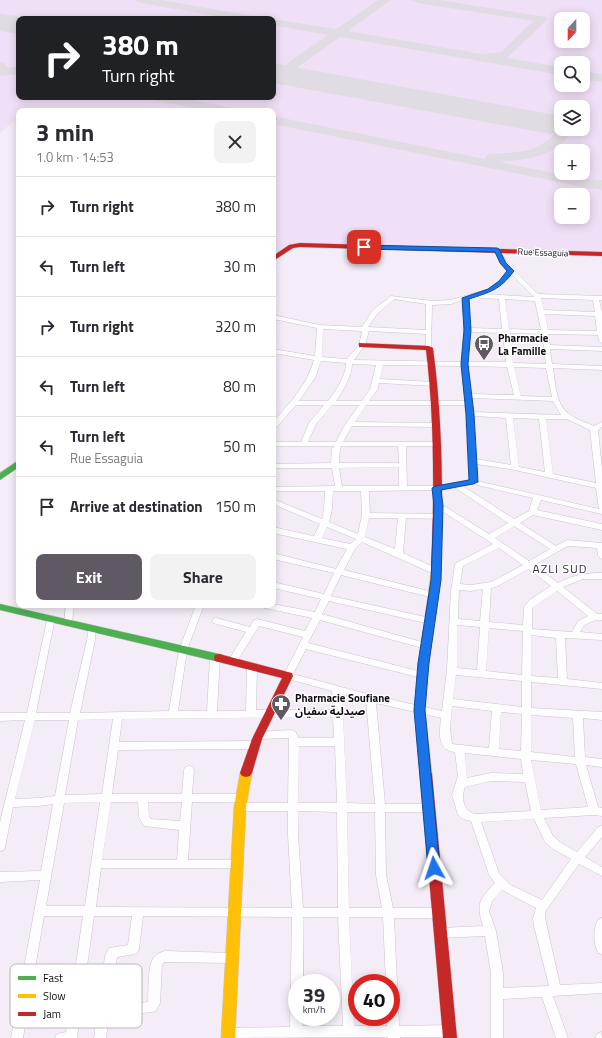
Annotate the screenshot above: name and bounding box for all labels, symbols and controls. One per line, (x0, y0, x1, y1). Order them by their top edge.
north arrow (554, 12, 590, 48)
map controls (554, 12, 590, 224)
text: 380 m (102, 23, 179, 66)
icon: right (36, 32, 88, 84)
button: search (554, 56, 590, 92)
text: Turn right (102, 62, 175, 89)
button: layers (554, 100, 590, 136)
text: 3 min (36, 114, 94, 150)
button: close (214, 121, 256, 163)
button: + (554, 144, 590, 180)
text: 1.0 km · 14:53 (36, 147, 114, 167)
button: − (554, 188, 590, 224)
text: Turn right (70, 195, 134, 218)
text: 380 m (215, 195, 256, 218)
icon: right (36, 196, 58, 218)
pin (347, 230, 381, 264)
icon: arrive (353, 236, 375, 258)
street label: Rue Essaguia (518, 245, 569, 259)
text: Turn left (70, 255, 125, 278)
text: 30 m (223, 255, 256, 278)
icon: left (36, 256, 58, 278)
text: Turn right (70, 315, 134, 338)
text: 320 m (215, 315, 256, 338)
icon: right (36, 316, 58, 338)
place label: Pharmacie La Famille (498, 330, 549, 359)
bus stop icon: Pharmacie La Famille (473, 333, 495, 361)
text: Turn left (70, 375, 125, 398)
text: 80 m (223, 375, 256, 398)
icon: left (36, 376, 58, 398)
text: Turn left (70, 425, 125, 448)
text: 50 m (223, 435, 256, 458)
icon: left (36, 436, 58, 458)
text: Rue Essaguia (70, 448, 143, 468)
text: Arrive at destination (70, 495, 203, 518)
text: 150 m (215, 495, 256, 518)
icon: arrive (36, 496, 58, 518)
button: Exit (36, 554, 142, 600)
button: Share (150, 554, 256, 600)
district label: AZLI SUD (533, 559, 587, 578)
place label: Pharmacie Soufiane صيدلية سفيان (295, 690, 390, 719)
pharmacy icon: Pharmacie Soufiane صيدلية سفيان (270, 693, 292, 721)
position arrow (413, 847, 455, 889)
legend (10, 964, 142, 1028)
text: Fast (43, 970, 63, 986)
speed limit sign: 40 (348, 974, 400, 1026)
text: 39 (303, 979, 325, 1010)
text: Slow (43, 988, 66, 1004)
text: km/h (303, 1002, 325, 1017)
text: Jam (43, 1006, 61, 1022)

